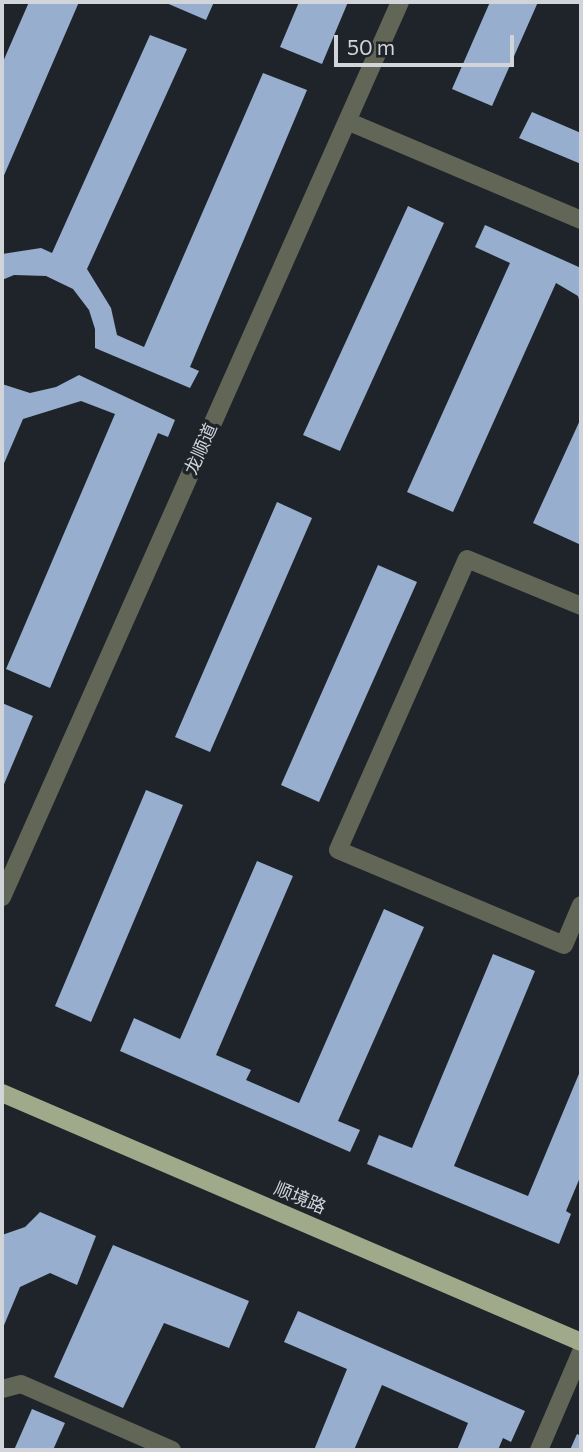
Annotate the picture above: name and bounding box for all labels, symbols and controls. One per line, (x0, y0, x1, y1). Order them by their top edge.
scale bar (338, 21, 518, 65)
text: 50 m (347, 34, 395, 59)
street label: 龙顺道 (180, 420, 222, 478)
street label: 顺境路 (271, 1178, 329, 1218)

